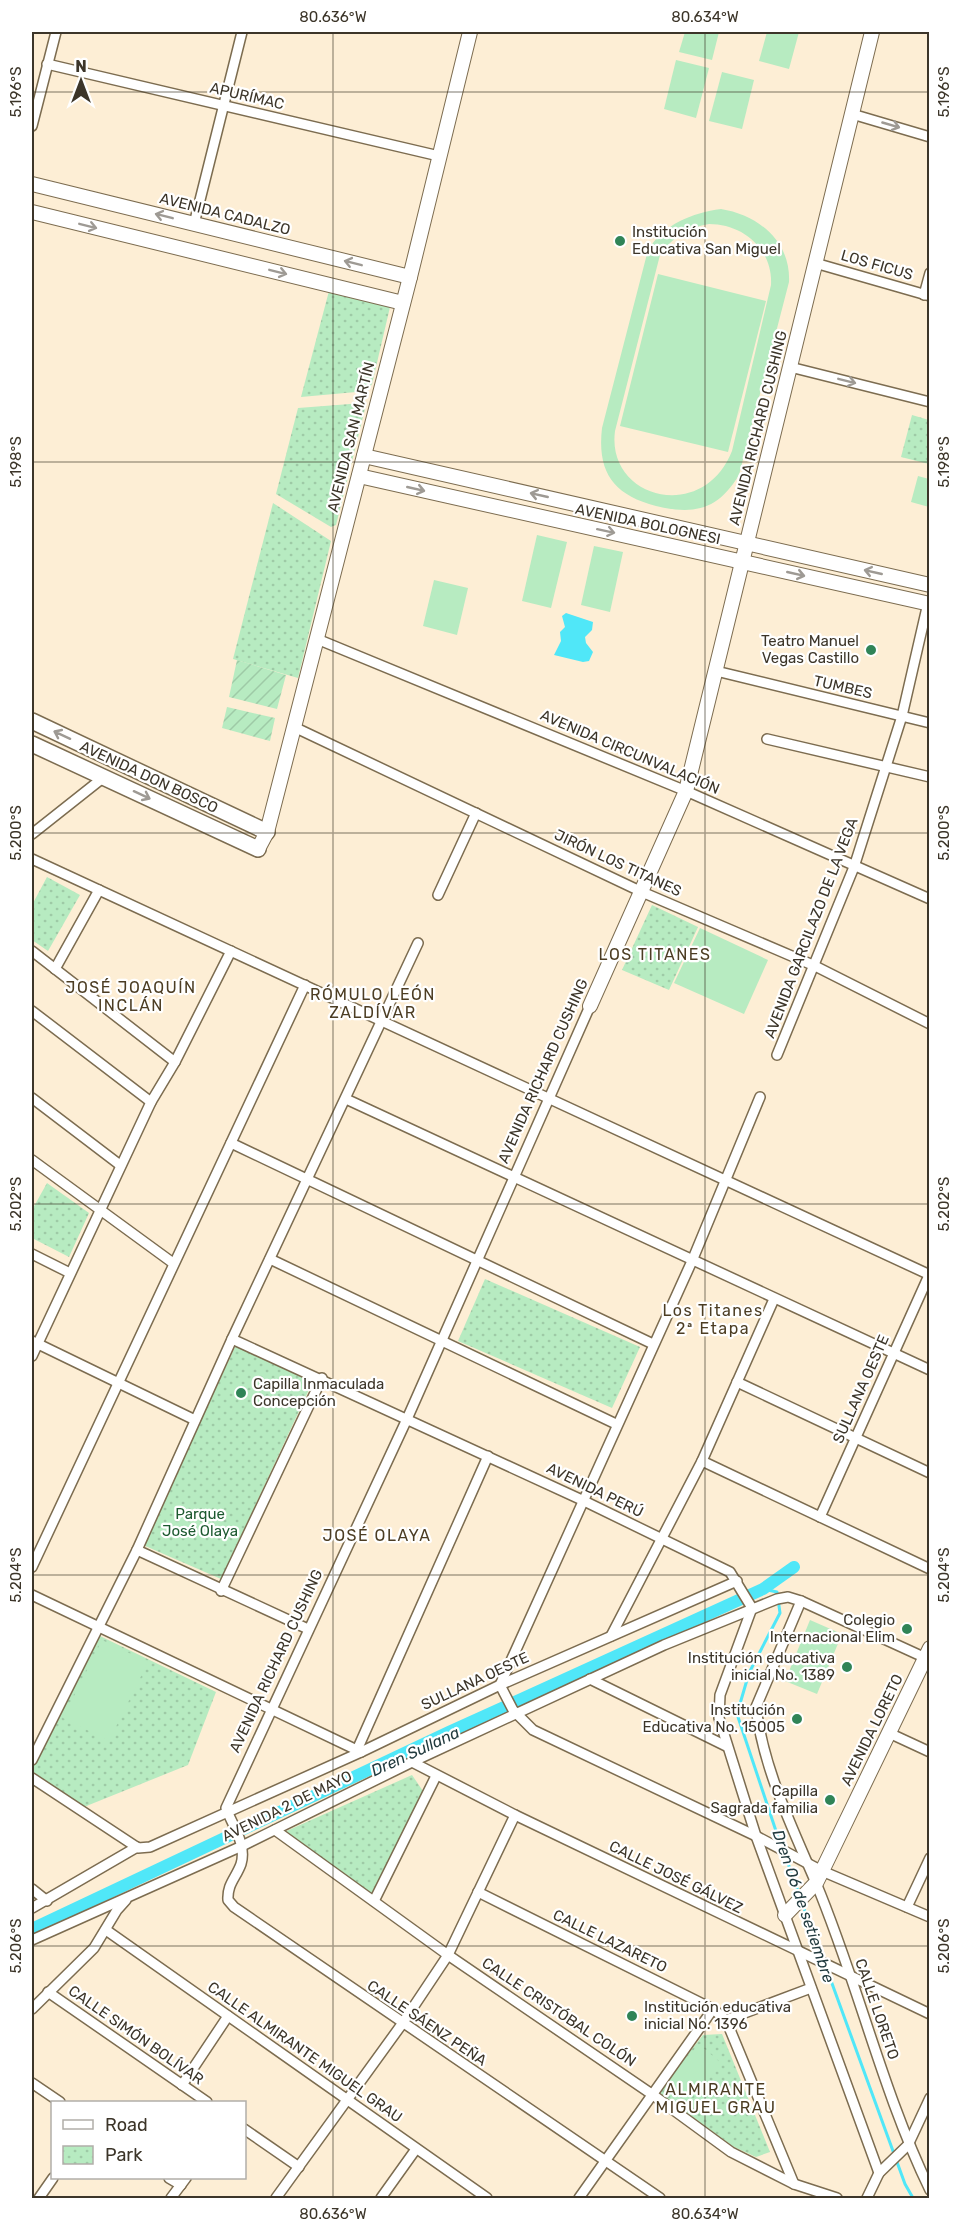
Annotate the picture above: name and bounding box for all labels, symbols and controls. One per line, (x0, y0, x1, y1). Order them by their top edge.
text: 80.636°W (299, 8, 367, 26)
text: 80.634°W (671, 8, 739, 26)
north arrow (51, 51, 111, 111)
text: N (75, 57, 87, 76)
text: 5.196°S (7, 67, 25, 117)
text: 5.196°S (935, 67, 953, 117)
street label: APURÍMAC (208, 79, 286, 113)
one-way arrow (881, 120, 900, 132)
street label: AVENIDA CADALZO (158, 189, 292, 239)
one-way arrow (155, 210, 174, 222)
one-way arrow (79, 220, 98, 232)
place label: Institución Educativa San Miguel (632, 223, 781, 258)
marker: Institución Educativa San Miguel (613, 234, 627, 248)
street label: LOS FICUS (839, 246, 915, 284)
one-way arrow (344, 256, 363, 268)
one-way arrow (268, 267, 287, 279)
street label: AVENIDA RICHARD CUSHING (725, 329, 791, 527)
street label: AVENIDA SAN MARTÍN (324, 360, 378, 514)
one-way arrow (837, 376, 856, 387)
text: 5.198°S (7, 436, 25, 488)
text: 5.198°S (935, 436, 953, 488)
one-way arrow (405, 484, 425, 495)
one-way arrow (530, 489, 550, 500)
street label: AVENIDA BOLOGNESI (574, 500, 722, 548)
one-way arrow (596, 526, 615, 538)
one-way arrow (863, 565, 882, 577)
one-way arrow (787, 568, 806, 580)
place label: Teatro Manuel Vegas Castillo (761, 632, 859, 667)
marker: Teatro Manuel Vegas Castillo (864, 643, 878, 657)
street label: TUMBES (812, 672, 874, 702)
street label: AVENIDA CIRCUNVALACIÓN (538, 706, 722, 798)
one-way arrow (54, 729, 72, 741)
street label: AVENIDA DON BOSCO (77, 737, 221, 817)
one-way arrow (132, 790, 150, 802)
text: 5.200°S (7, 805, 25, 861)
text: 5.200°S (935, 805, 953, 861)
street label: AVENIDA GARCILAZO DE LA VEGA (761, 815, 861, 1041)
street label: JIRÓN LOS TITANES (552, 826, 684, 900)
district label: LOS TITANES (599, 945, 711, 964)
street label: AVENIDA RICHARD CUSHING (494, 976, 592, 1166)
district label: JOSÉ JOAQUÍN INCLÁN (65, 978, 197, 1015)
district label: RÓMULO LEÓN ZALDÍVAR (310, 984, 436, 1022)
text: 5.202°S (7, 1177, 25, 1231)
text: 5.202°S (935, 1177, 953, 1231)
district label: Los Titanes 2ª Etapa (662, 1301, 764, 1338)
street label: SULLANA OESTE (829, 1332, 893, 1446)
place label: Capilla Inmaculada Concepción (253, 1375, 384, 1410)
marker: Capilla Inmaculada Concepción (234, 1386, 248, 1400)
street label: AVENIDA PERÚ (544, 1459, 646, 1521)
park label: Parque José Olaya (162, 1505, 238, 1540)
district label: JOSÉ OLAYA (323, 1526, 431, 1545)
text: 5.204°S (7, 1547, 25, 1603)
text: 5.204°S (935, 1547, 953, 1603)
street label: AVENIDA RICHARD CUSHING (226, 1567, 326, 1755)
place label: Colegio Internacional Elim (770, 1611, 895, 1646)
marker: Colegio Internacional Elim (900, 1622, 914, 1636)
street label: SULLANA OESTE (418, 1648, 532, 1714)
place label: Institución educativa inicial No. 1389 (688, 1649, 835, 1684)
marker: Institución educativa inicial No. 1389 (840, 1660, 854, 1674)
street label: AVENIDA LORETO (837, 1671, 907, 1789)
place label: Institución Educativa No. 15005 (642, 1701, 785, 1736)
marker: Institución Educativa No. 15005 (790, 1712, 804, 1726)
water label: Dren Sullana (368, 1723, 462, 1780)
street label: AVENIDA 2 DE MAYO (219, 1767, 355, 1845)
place label: Capilla Sagrada familia (711, 1782, 818, 1817)
marker: Capilla Sagrada familia (823, 1793, 837, 1807)
water label: Dren 06 de setiembre (768, 1827, 839, 1985)
street label: CALLE JOSÉ GÁLVEZ (606, 1837, 746, 1917)
street label: CALLE LAZARETO (550, 1906, 670, 1976)
text: 5.206°S (7, 1918, 25, 1974)
text: 5.206°S (935, 1918, 953, 1974)
street label: CALLE CRISTÓBAL COLÓN (479, 1954, 639, 2070)
street label: CALLE LORETO (851, 1956, 903, 2062)
street label: CALLE SÁENZ PEÑA (364, 1976, 490, 2070)
street label: CALLE ALMIRANTE MIGUEL GRAU (204, 1978, 406, 2126)
street label: CALLE SIMÓN BOLÍVAR (65, 1981, 207, 2089)
place label: Institución educativa inicial No. 1396 (644, 1998, 791, 2033)
marker: Institución educativa inicial No. 1396 (625, 2009, 639, 2023)
district label: ALMIRANTE MIGUEL GRAU (656, 2080, 777, 2117)
legend (51, 2101, 246, 2179)
text: Road (105, 2114, 148, 2136)
text: Park (105, 2144, 143, 2166)
text: 80.636°W (299, 2205, 367, 2223)
text: 80.634°W (671, 2205, 739, 2223)

